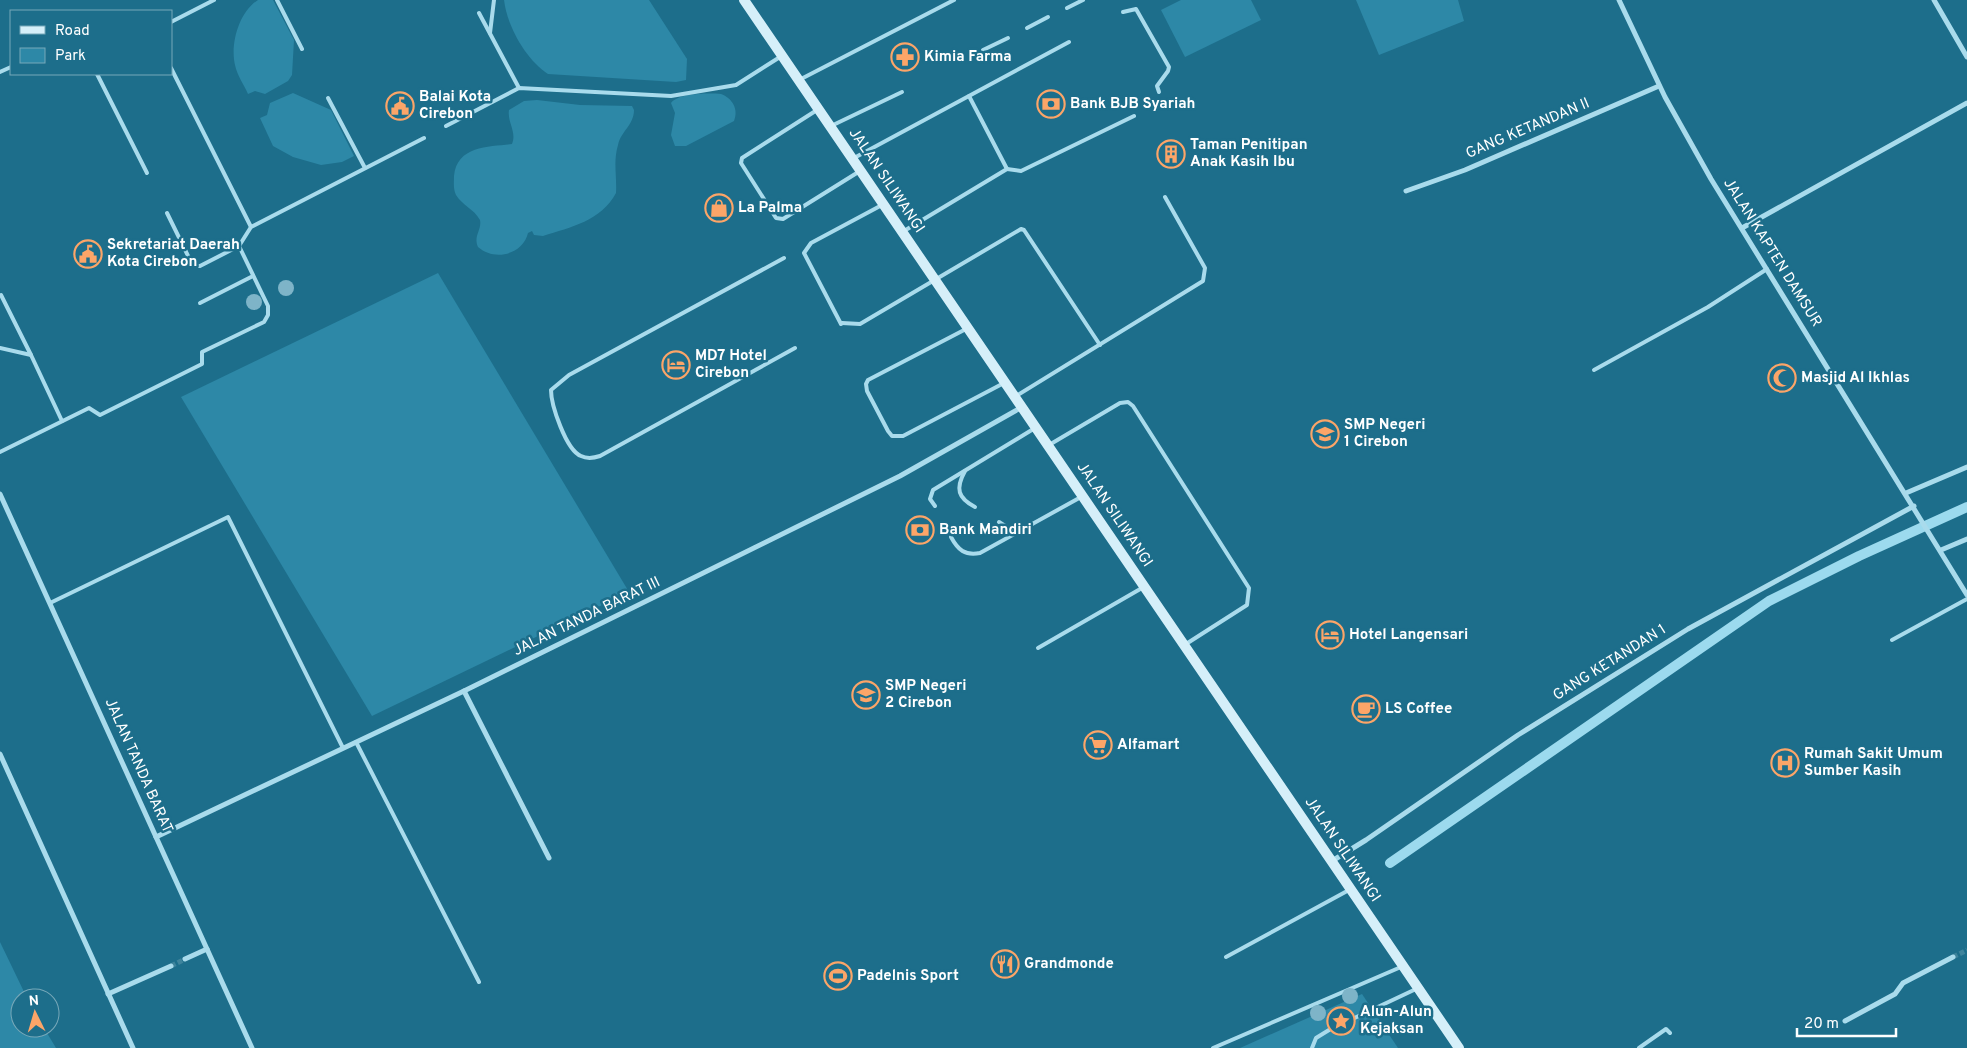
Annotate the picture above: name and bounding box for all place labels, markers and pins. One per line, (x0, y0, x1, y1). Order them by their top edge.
pharmacy icon: Kimia Farma (890, 42, 920, 72)
place label: Kimia Farma (924, 48, 1012, 67)
place label: Balai Kota Cirebon (419, 88, 491, 124)
bank icon: Bank BJB Syariah (1036, 89, 1066, 119)
public building icon: Balai Kota Cirebon (385, 91, 415, 121)
place label: Bank BJB Syariah (1070, 95, 1195, 114)
place label: Taman Penitipan Anak Kasih Ibu (1190, 136, 1308, 172)
building icon: Taman Penitipan Anak Kasih Ibu (1156, 139, 1186, 169)
shop icon: La Palma (704, 193, 734, 223)
place label: La Palma (738, 199, 802, 218)
place label: Sekretariat Daerah Kota Cirebon (107, 236, 240, 272)
public building icon: Sekretariat Daerah Kota Cirebon (73, 239, 103, 269)
place label: MD7 Hotel Cirebon (695, 347, 767, 383)
hotel icon: MD7 Hotel Cirebon (661, 350, 691, 380)
mosque icon: Masjid Al Ikhlas (1767, 363, 1797, 393)
place label: Masjid Al Ikhlas (1801, 369, 1910, 388)
place label: SMP Negeri 1 Cirebon (1344, 416, 1425, 452)
school or university icon: SMP Negeri 1 Cirebon (1310, 419, 1340, 449)
bank icon: Bank Mandiri (905, 515, 935, 545)
place label: Bank Mandiri (939, 521, 1032, 540)
hotel icon: Hotel Langensari (1315, 620, 1345, 650)
place label: Hotel Langensari (1349, 626, 1468, 645)
place label: SMP Negeri 2 Cirebon (885, 677, 966, 713)
school or university icon: SMP Negeri 2 Cirebon (851, 680, 881, 710)
cafe icon: LS Coffee (1351, 694, 1381, 724)
place label: LS Coffee (1385, 700, 1452, 719)
supermarket icon: Alfamart (1083, 730, 1113, 760)
place label: Alfamart (1117, 736, 1180, 755)
place label: Rumah Sakit Umum Sumber Kasih (1804, 745, 1943, 781)
hospital icon: Rumah Sakit Umum Sumber Kasih (1770, 748, 1800, 778)
restaurant icon: Grandmonde (990, 949, 1020, 979)
place label: Grandmonde (1024, 955, 1114, 974)
sports icon: Padelnis Sport (823, 961, 853, 991)
place label: Padelnis Sport (857, 967, 959, 986)
place label: Alun-Alun Kejaksan (1360, 1003, 1432, 1039)
place icon: Alun-Alun Kejaksan (1326, 1006, 1356, 1036)

